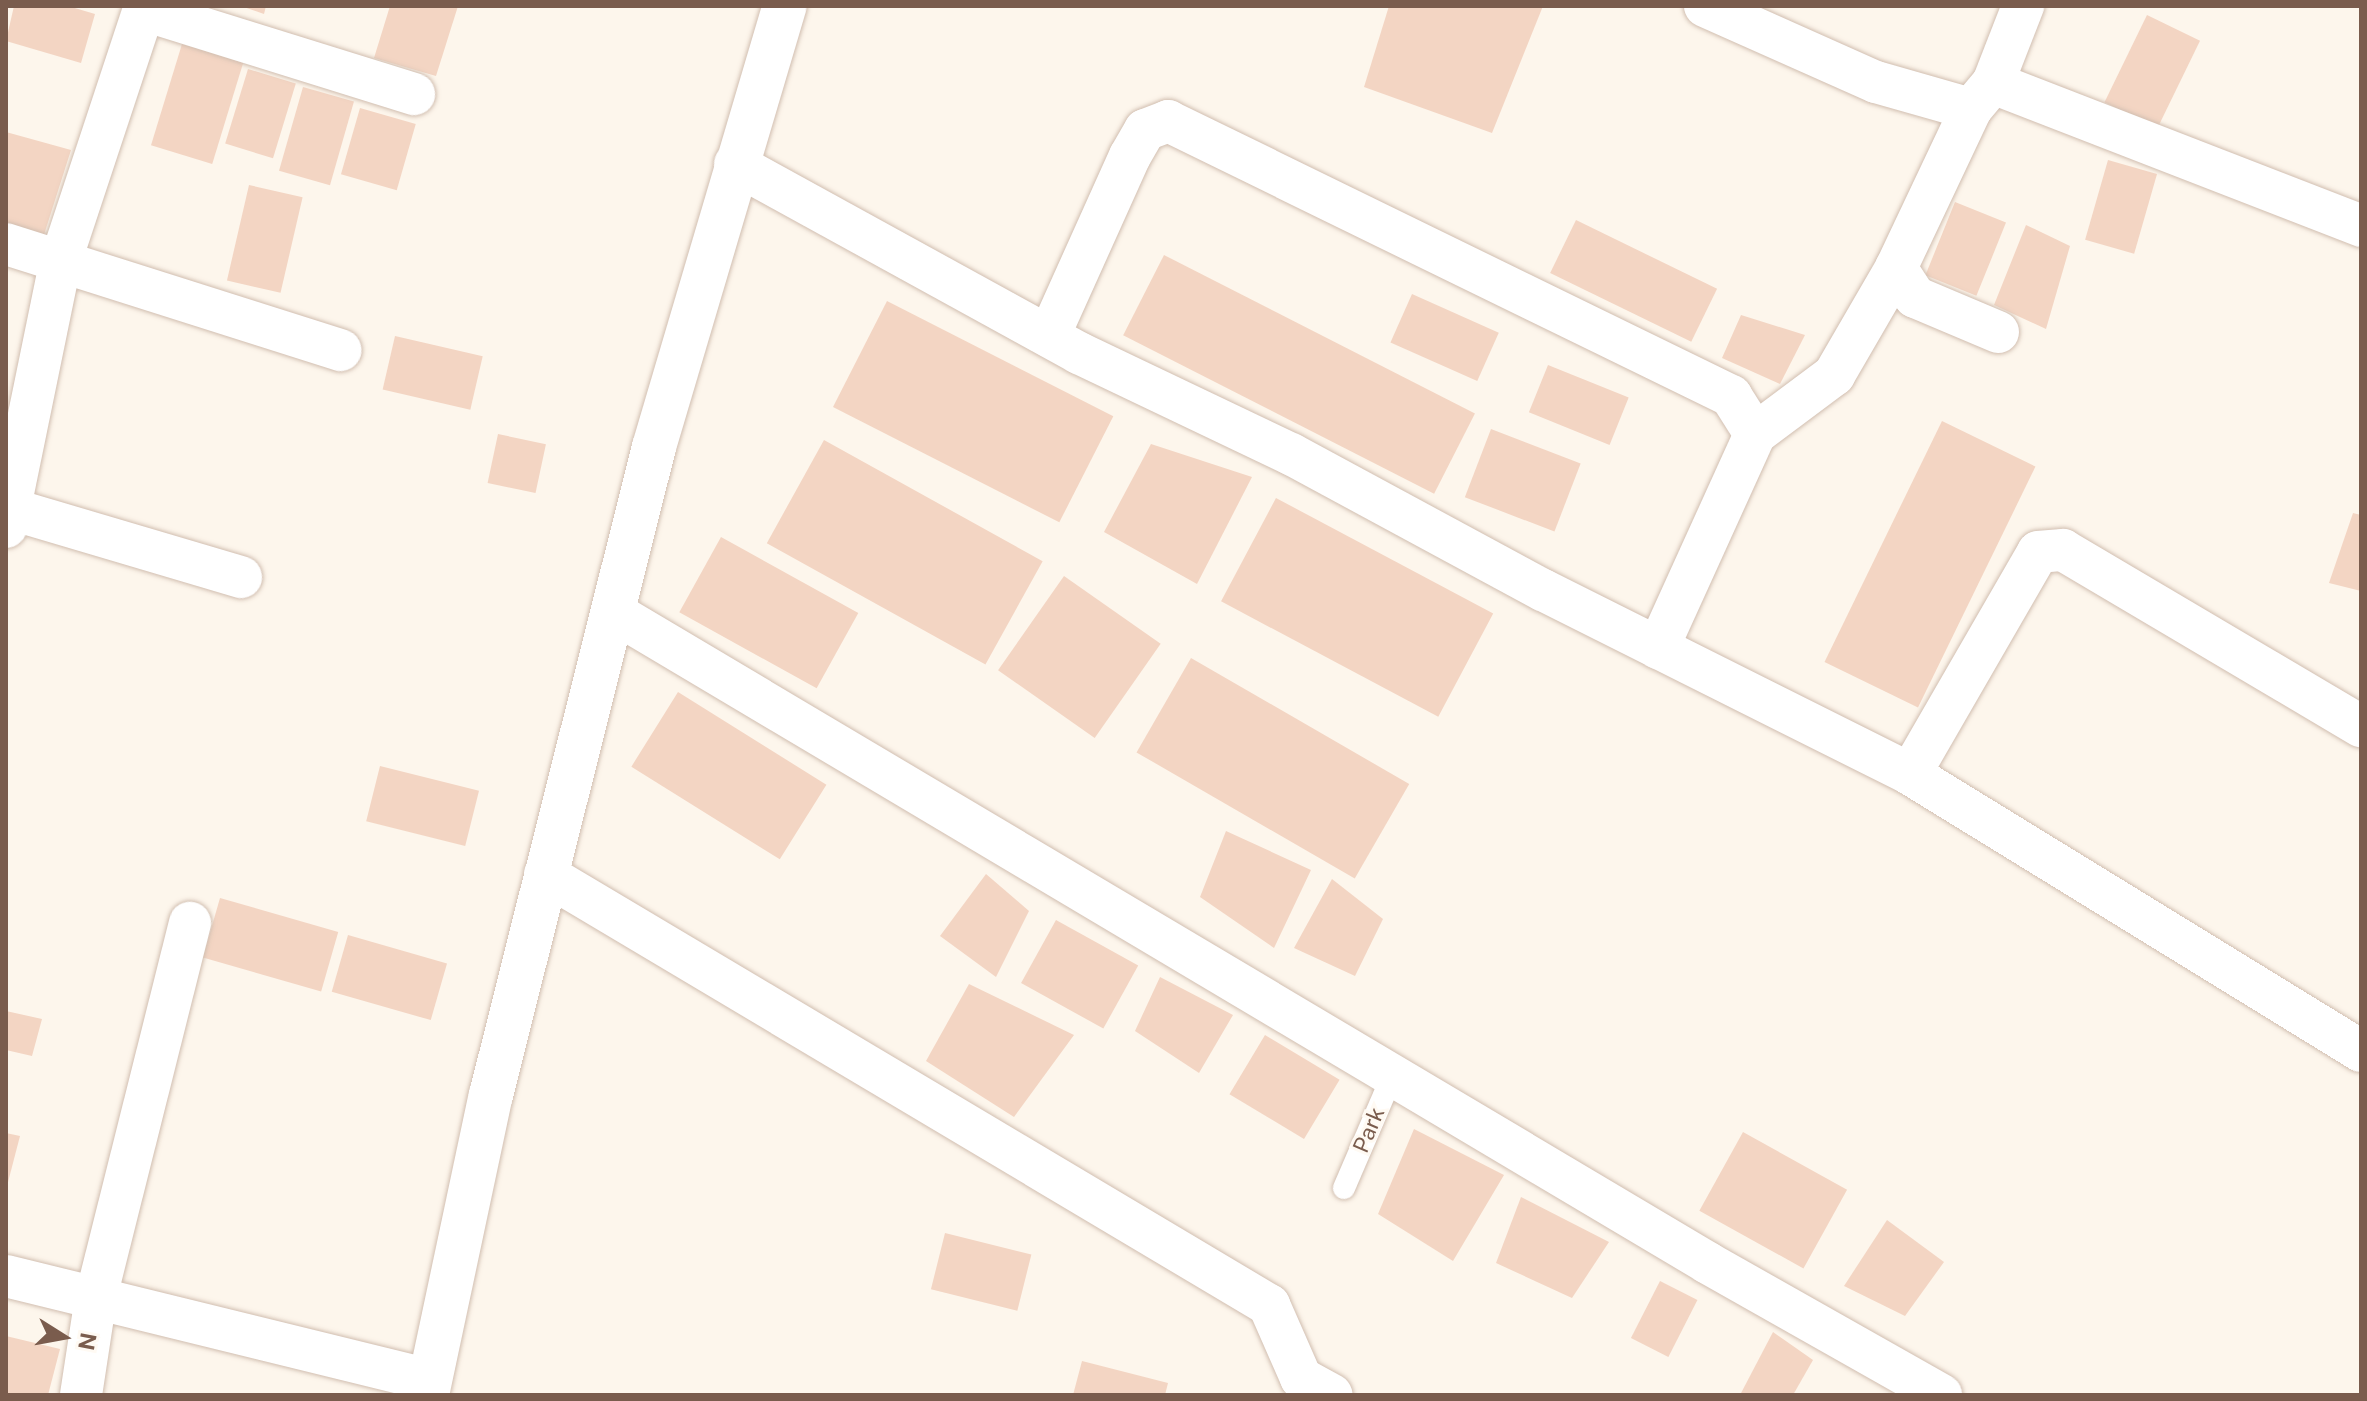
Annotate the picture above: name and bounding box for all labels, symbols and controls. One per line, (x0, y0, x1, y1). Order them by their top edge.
street label: Park (1348, 1103, 1390, 1157)
north arrow (24, 1297, 104, 1377)
text: N (73, 1331, 102, 1353)

